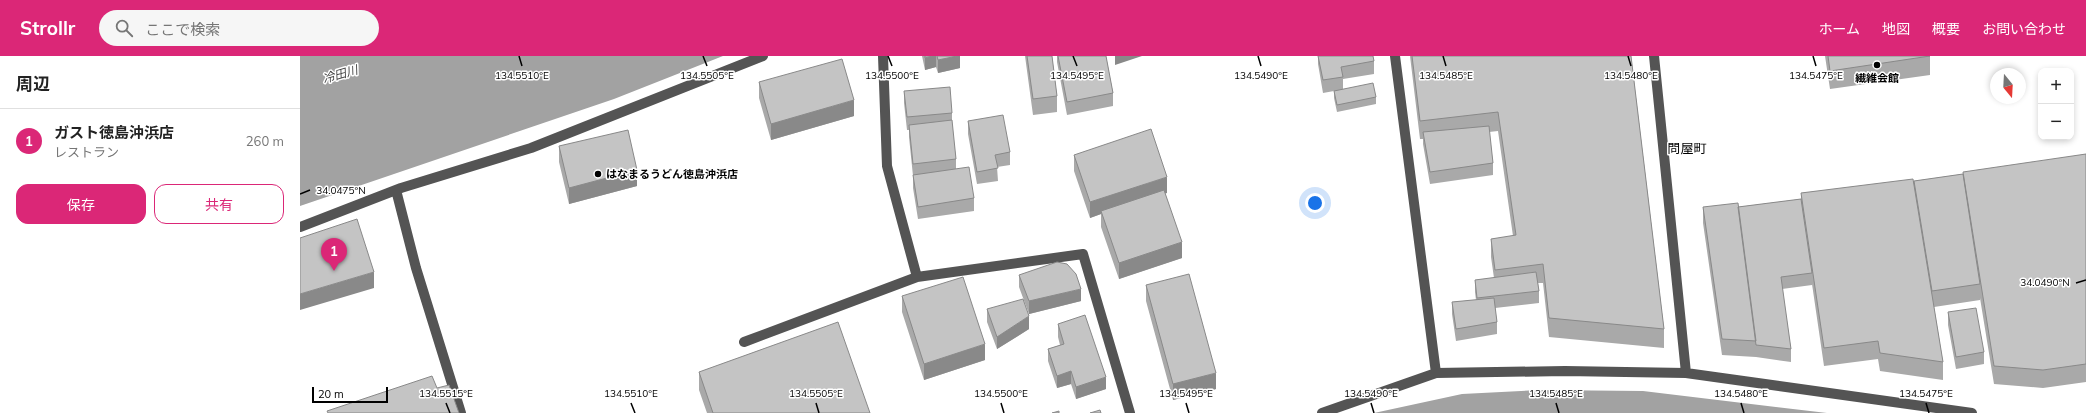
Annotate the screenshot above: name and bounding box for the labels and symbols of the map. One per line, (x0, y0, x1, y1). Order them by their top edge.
marker: 繊維会館 (1872, 60, 1882, 70)
water label: 冷田川 (321, 61, 361, 86)
north arrow (1990, 68, 2026, 104)
text: 134.5510°E (495, 69, 549, 82)
text: 134.5505°E (680, 69, 734, 82)
text: 134.5500°E (865, 69, 919, 82)
text: 134.5495°E (1050, 69, 1104, 82)
text: 134.5490°E (1234, 69, 1288, 82)
text: 134.5485°E (1419, 69, 1473, 82)
text: 134.5480°E (1604, 69, 1658, 82)
text: 134.5475°E (1789, 69, 1843, 82)
place label: 繊維会館 (1855, 71, 1899, 85)
district label: 問屋町 (1667, 140, 1707, 156)
place label: はなまるうどん徳島沖浜店 (606, 167, 738, 181)
marker: はなまるうどん徳島沖浜店 (593, 169, 603, 179)
text: 34.0475°N (316, 184, 366, 197)
your location (1305, 193, 1325, 213)
pin: 1 (321, 238, 347, 271)
text: 34.0490°N (2020, 276, 2070, 289)
scale bar (312, 385, 388, 404)
text: 134.5515°E (419, 387, 473, 400)
text: 134.5510°E (604, 387, 658, 400)
text: 134.5505°E (789, 387, 843, 400)
text: 134.5500°E (974, 387, 1028, 400)
text: 134.5495°E (1159, 387, 1213, 400)
text: 134.5490°E (1344, 387, 1398, 400)
text: 134.5485°E (1529, 387, 1583, 400)
text: 134.5480°E (1714, 387, 1768, 400)
text: 134.5475°E (1899, 387, 1953, 400)

